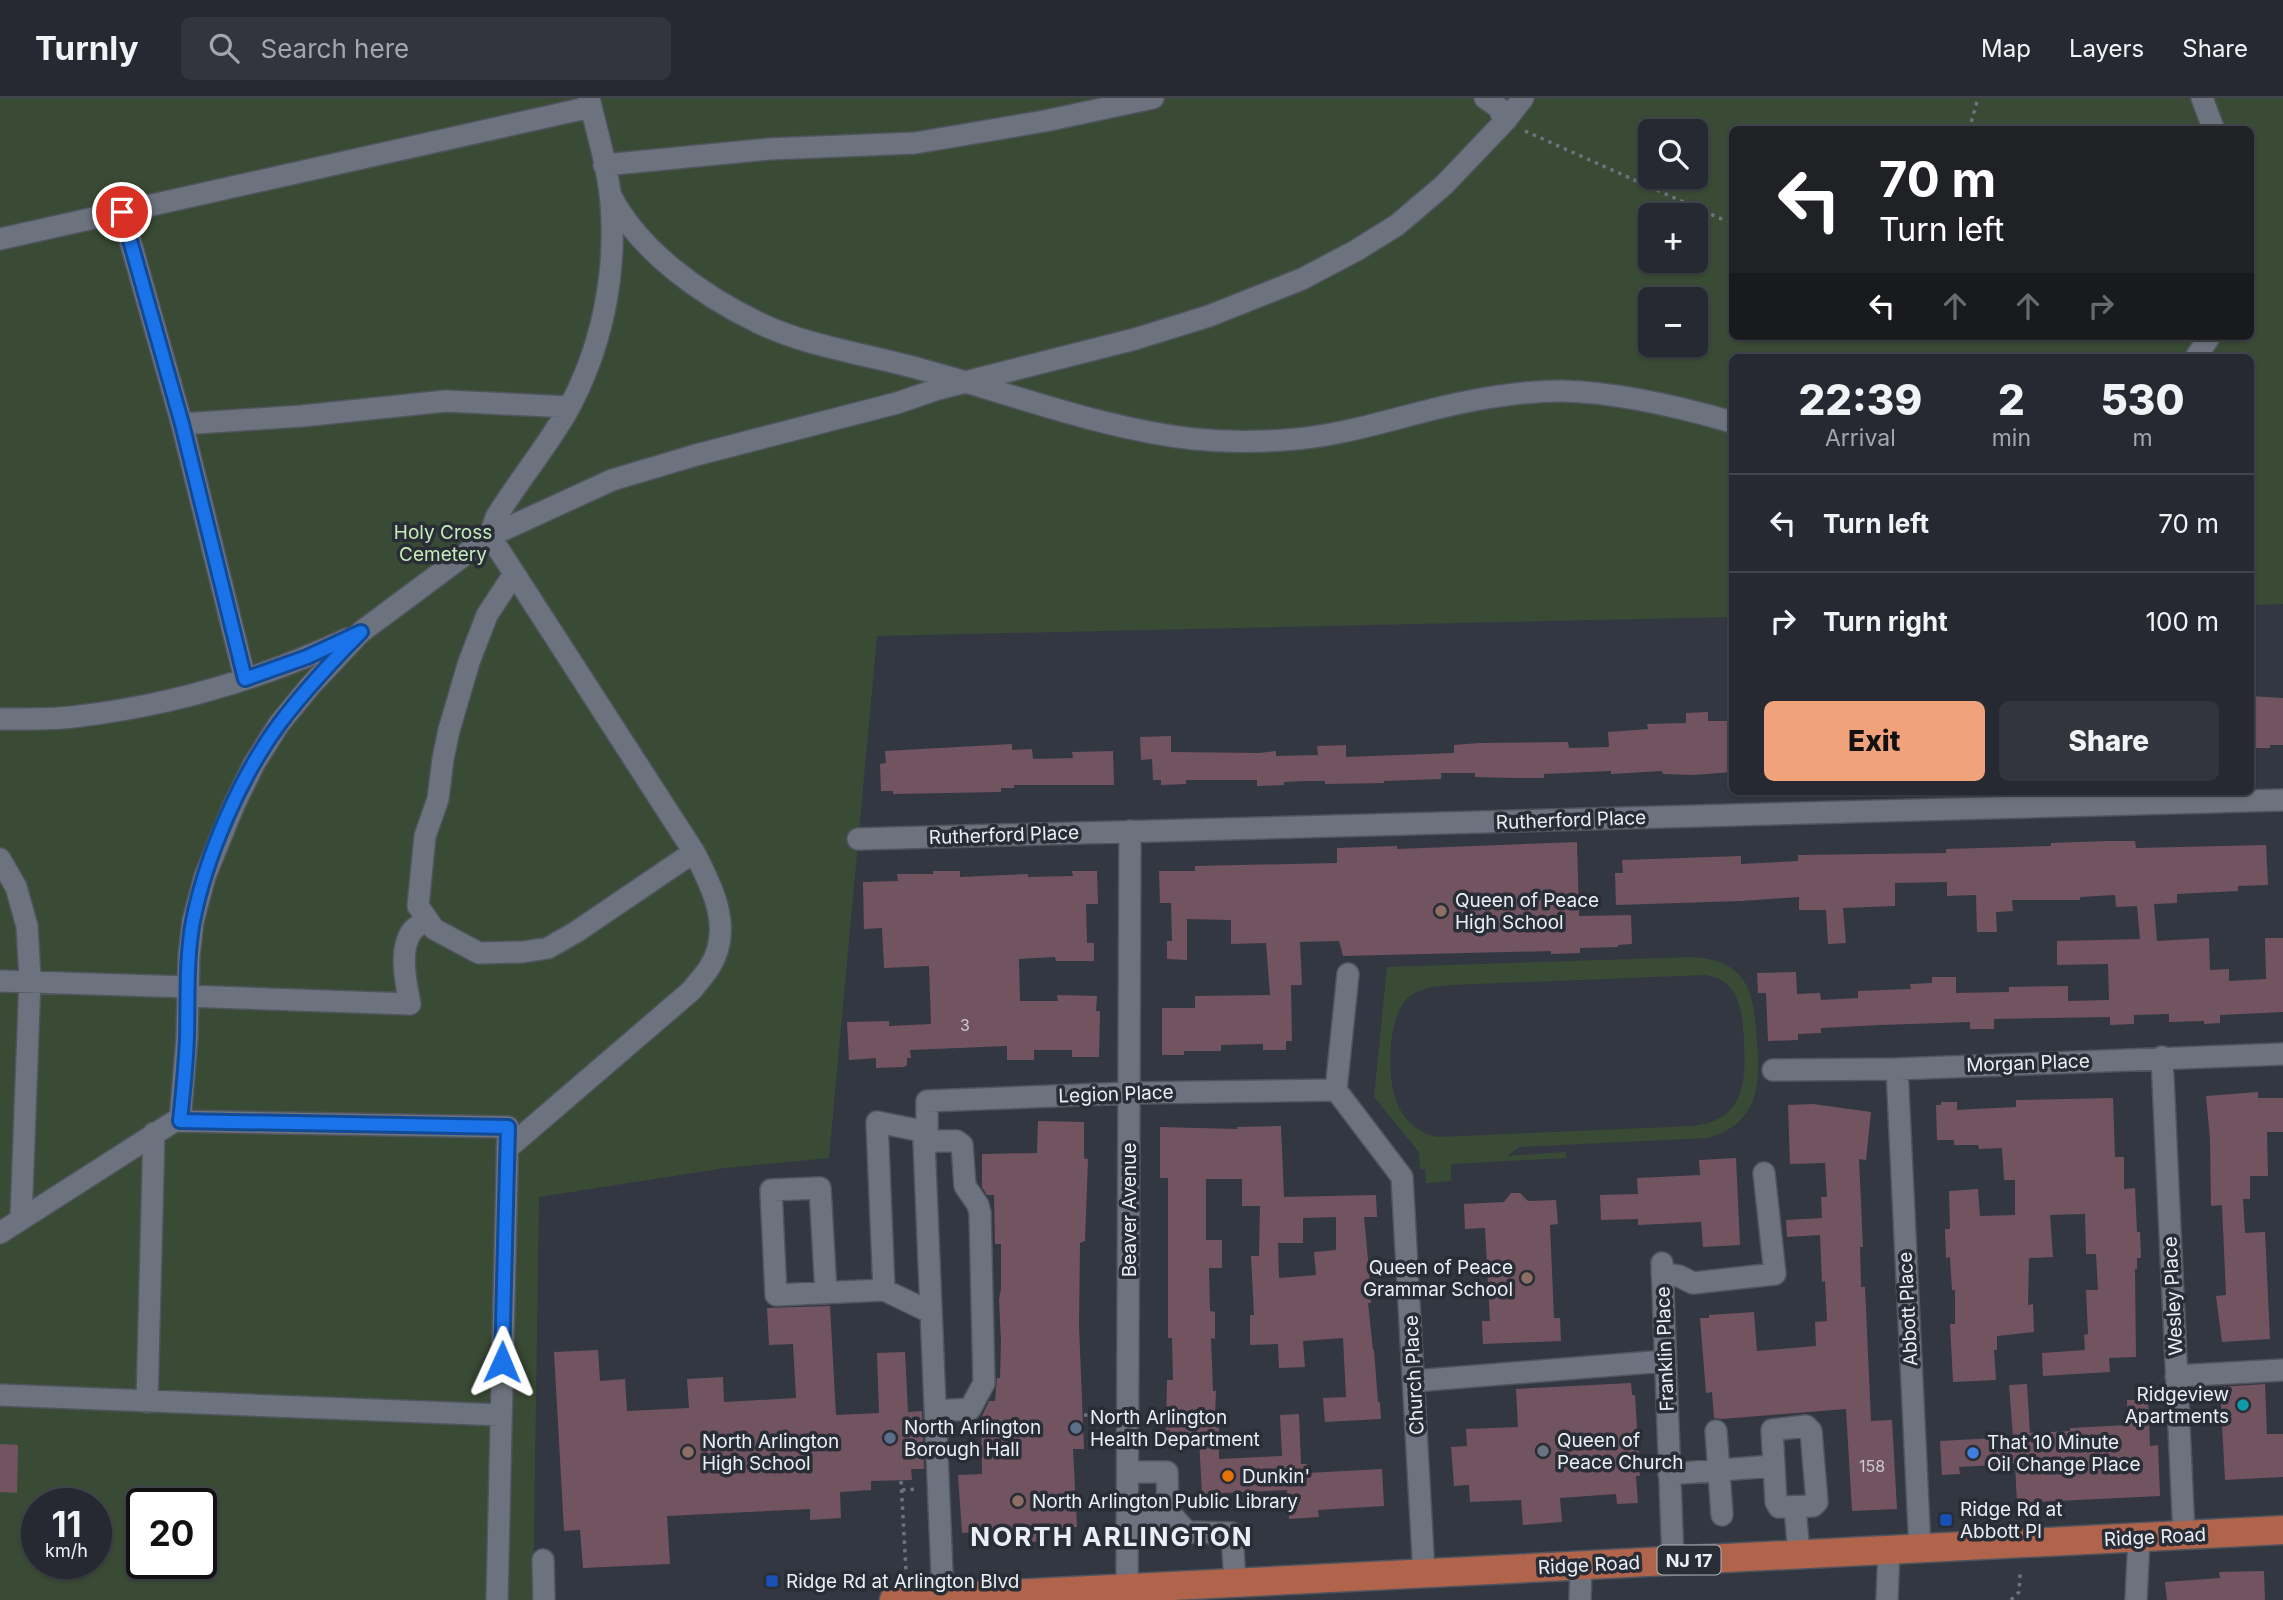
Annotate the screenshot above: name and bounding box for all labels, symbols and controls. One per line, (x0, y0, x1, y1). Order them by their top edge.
search box (181, 17, 671, 80)
text: Turnly (35, 28, 139, 68)
icon: search (205, 29, 243, 67)
text: Search here (261, 33, 409, 64)
text: Map (1981, 34, 2031, 63)
text: Layers (2069, 34, 2144, 63)
text: Share (2182, 34, 2248, 63)
map controls (1638, 119, 1708, 357)
button: search (1638, 119, 1708, 189)
text: 70 m (1879, 150, 1996, 209)
icon: left (1764, 154, 1855, 245)
pin (92, 182, 152, 242)
icon: arrive (103, 193, 141, 231)
button: + (1638, 203, 1708, 273)
text: Turn left (1879, 210, 2004, 249)
button: − (1638, 287, 1708, 357)
icon: left (1863, 287, 1901, 325)
icon: ahead (1936, 287, 1974, 325)
icon: ahead (2009, 287, 2047, 325)
icon: right (2082, 287, 2120, 325)
text: 22:39 (1798, 374, 1922, 425)
text: 2 (1998, 374, 2025, 425)
text: 530 (2100, 374, 2185, 425)
text: Arrival (1825, 424, 1896, 452)
text: min (1992, 424, 2031, 452)
text: m (2132, 424, 2153, 452)
icon: left (1764, 504, 1802, 542)
text: Turn left (1823, 508, 1929, 539)
text: 70 m (2158, 508, 2219, 539)
park label: Holy Cross Cemetery (394, 521, 492, 566)
icon: right (1764, 602, 1802, 640)
text: Turn right (1823, 606, 1948, 637)
text: 100 m (2146, 606, 2219, 637)
button: Exit (1764, 701, 1985, 781)
button: Share (1999, 701, 2219, 781)
street label: Rutherford Place (1495, 806, 1647, 834)
street label: Rutherford Place (928, 821, 1080, 849)
place label: Queen of Peace High School (1455, 889, 1599, 934)
marker: Queen of Peace High School (1433, 903, 1449, 919)
house number: 3 (960, 1015, 970, 1035)
street label: Morgan Place (1966, 1049, 2090, 1077)
street label: Legion Place (1058, 1080, 1174, 1108)
street label: Beaver Avenue (1118, 1143, 1141, 1277)
street label: Wesley Place (2158, 1236, 2188, 1356)
street label: Abbott Place (1894, 1251, 1922, 1367)
place label: Queen of Peace Grammar School (1363, 1256, 1513, 1301)
marker: Queen of Peace Grammar School (1519, 1270, 1535, 1286)
street label: Franklin Place (1651, 1286, 1679, 1412)
street label: Church Place (1399, 1314, 1429, 1436)
position arrow (465, 1325, 539, 1399)
place label: Ridgeview Apartments (2125, 1383, 2229, 1428)
marker: Ridgeview Apartments (2235, 1397, 2251, 1413)
place label: North Arlington Health Department (1090, 1406, 1260, 1451)
place label: North Arlington Borough Hall (904, 1416, 1041, 1461)
marker: North Arlington Health Department (1068, 1420, 1084, 1436)
place label: Queen of Peace Church (1557, 1429, 1684, 1474)
place label: North Arlington High School (702, 1430, 839, 1475)
marker: North Arlington Borough Hall (882, 1430, 898, 1446)
place label: That 10 Minute Oil Change Place (1987, 1431, 2141, 1476)
marker: Queen of Peace Church (1535, 1443, 1551, 1459)
marker: North Arlington High School (680, 1444, 696, 1460)
marker: That 10 Minute Oil Change Place (1965, 1445, 1981, 1461)
house number: 158 (1859, 1456, 1885, 1476)
place label: Dunkin' (1242, 1465, 1310, 1488)
marker: Dunkin' (1220, 1468, 1236, 1484)
speed limit sign: 20 (126, 1488, 217, 1579)
place label: North Arlington Public Library (1032, 1490, 1298, 1513)
marker: North Arlington Public Library (1010, 1493, 1026, 1509)
place label: Ridge Rd at Abbott Pl (1960, 1498, 2062, 1543)
text: 11 (51, 1503, 82, 1545)
marker: Ridge Rd at Abbott Pl (1938, 1512, 1954, 1528)
district label: NORTH ARLINGTON (970, 1521, 1254, 1552)
street label: Ridge Road (2103, 1523, 2207, 1551)
text: km/h (45, 1540, 88, 1561)
road number: NJ 17 (1658, 1546, 1720, 1574)
street label: Ridge Road (1537, 1551, 1641, 1579)
place label: Ridge Rd at Arlington Blvd (786, 1570, 1019, 1593)
marker: Ridge Rd at Arlington Blvd (764, 1573, 780, 1589)

